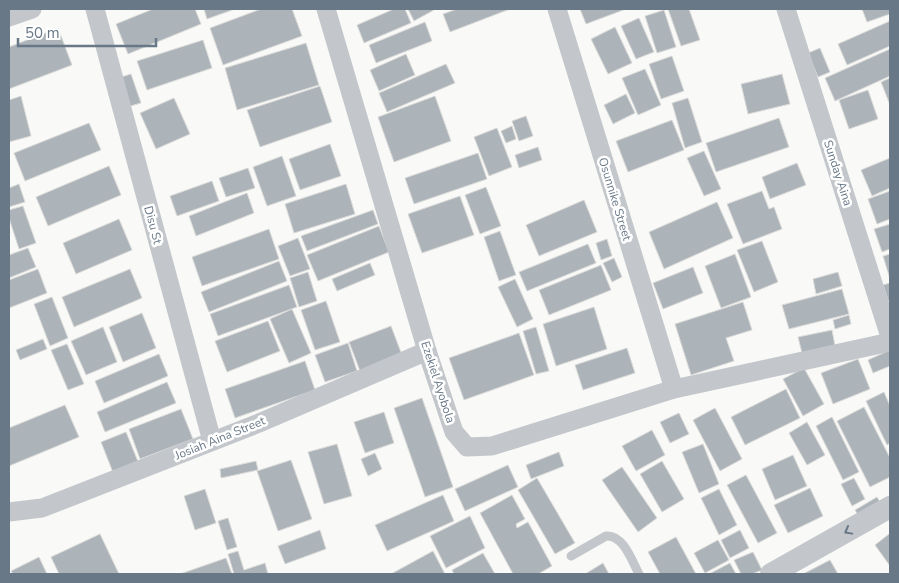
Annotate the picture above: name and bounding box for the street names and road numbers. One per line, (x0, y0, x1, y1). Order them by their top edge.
street label: Sunday Aina (820, 138, 856, 208)
street label: Osunnike Street (595, 155, 635, 243)
street label: Disu St (140, 204, 166, 247)
street label: Ezekiel Ayobola (417, 339, 459, 425)
street label: Josiah Aina Street (172, 412, 268, 464)

